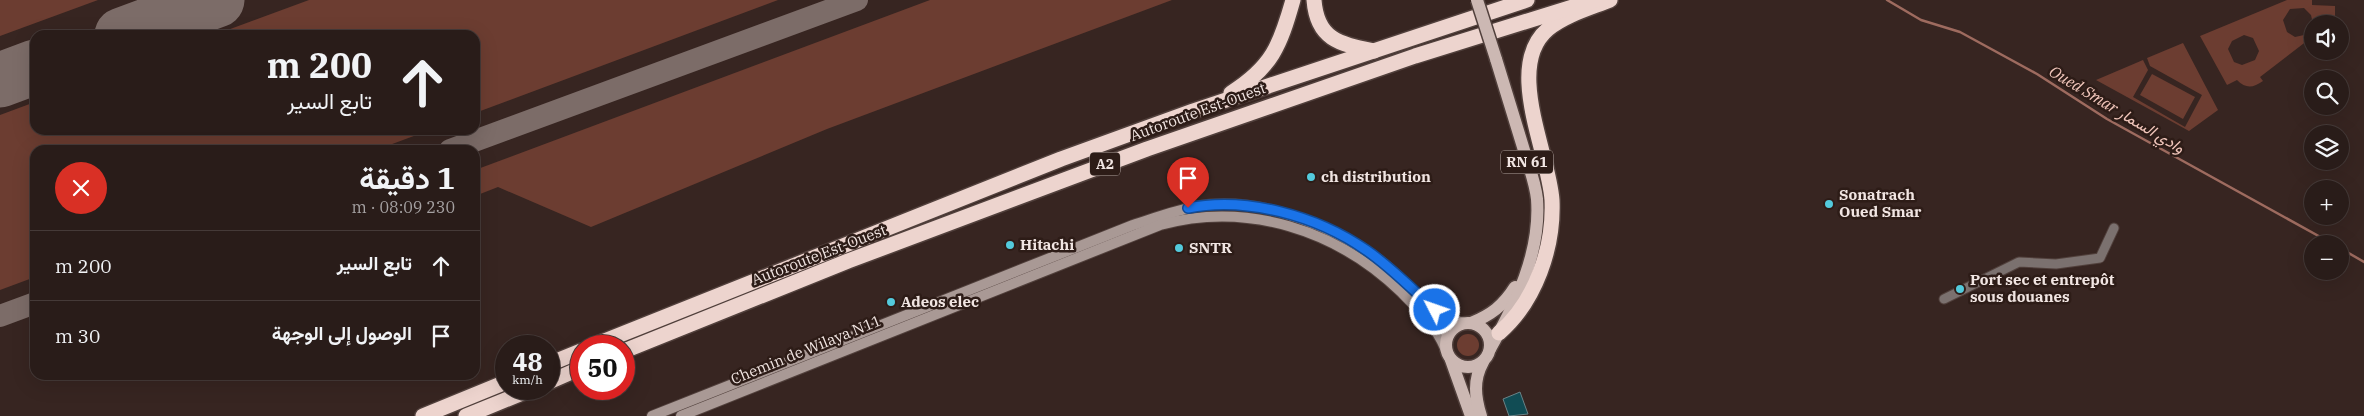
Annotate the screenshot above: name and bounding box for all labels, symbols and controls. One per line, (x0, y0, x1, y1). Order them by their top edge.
map controls (2304, 15, 2349, 280)
button: sound (2304, 15, 2349, 60)
text: 200 m (267, 42, 372, 88)
icon: ahead (390, 50, 455, 115)
water label: Oued Smar وادي السمار (2044, 61, 2188, 161)
button: search (2304, 70, 2349, 115)
street label: Autoroute Est-Ouest (1127, 78, 1268, 145)
text: تابع السير (287, 86, 372, 115)
button: layers (2304, 125, 2349, 170)
road number: RN 61 (1501, 150, 1553, 173)
road number: A2 (1090, 152, 1120, 175)
pin (1167, 157, 1209, 208)
text: 1 دقيقة (359, 158, 455, 197)
button: close (55, 162, 107, 214)
icon: arrive (1174, 164, 1202, 192)
place label: ch distribution (1321, 167, 1431, 186)
marker: ch distribution (1305, 171, 1317, 183)
button: + (2304, 180, 2349, 225)
place label: Sonatrach Oued Smar (1839, 185, 1922, 221)
text: 230 m · 08:09 (352, 197, 455, 217)
marker: Sonatrach Oued Smar (1823, 198, 1835, 210)
street label: Autoroute Est-Ouest (749, 220, 889, 289)
place label: Hitachi (1020, 235, 1074, 254)
button: − (2304, 235, 2349, 280)
place label: SNTR (1189, 238, 1232, 257)
marker: Hitachi (1004, 239, 1016, 251)
marker: SNTR (1173, 242, 1185, 254)
text: تابع السير (337, 251, 412, 275)
icon: ahead (427, 252, 455, 280)
text: 200 m (55, 254, 112, 278)
place label: Port sec et entrepôt sous douanes (1970, 270, 2115, 306)
position arrow (1408, 283, 1460, 335)
marker: Port sec et entrepôt sous douanes (1954, 283, 1966, 295)
place label: Adeos elec (901, 292, 979, 311)
marker: Adeos elec (885, 296, 897, 308)
street label: Chemin de Wilaya N11 (728, 311, 884, 388)
text: الوصول إلى الوجهة (272, 321, 412, 345)
icon: arrive (427, 322, 455, 350)
text: 30 m (55, 324, 100, 348)
speed limit sign: 50 (570, 335, 635, 400)
text: 48 (512, 345, 543, 378)
text: km/h (512, 372, 543, 387)

